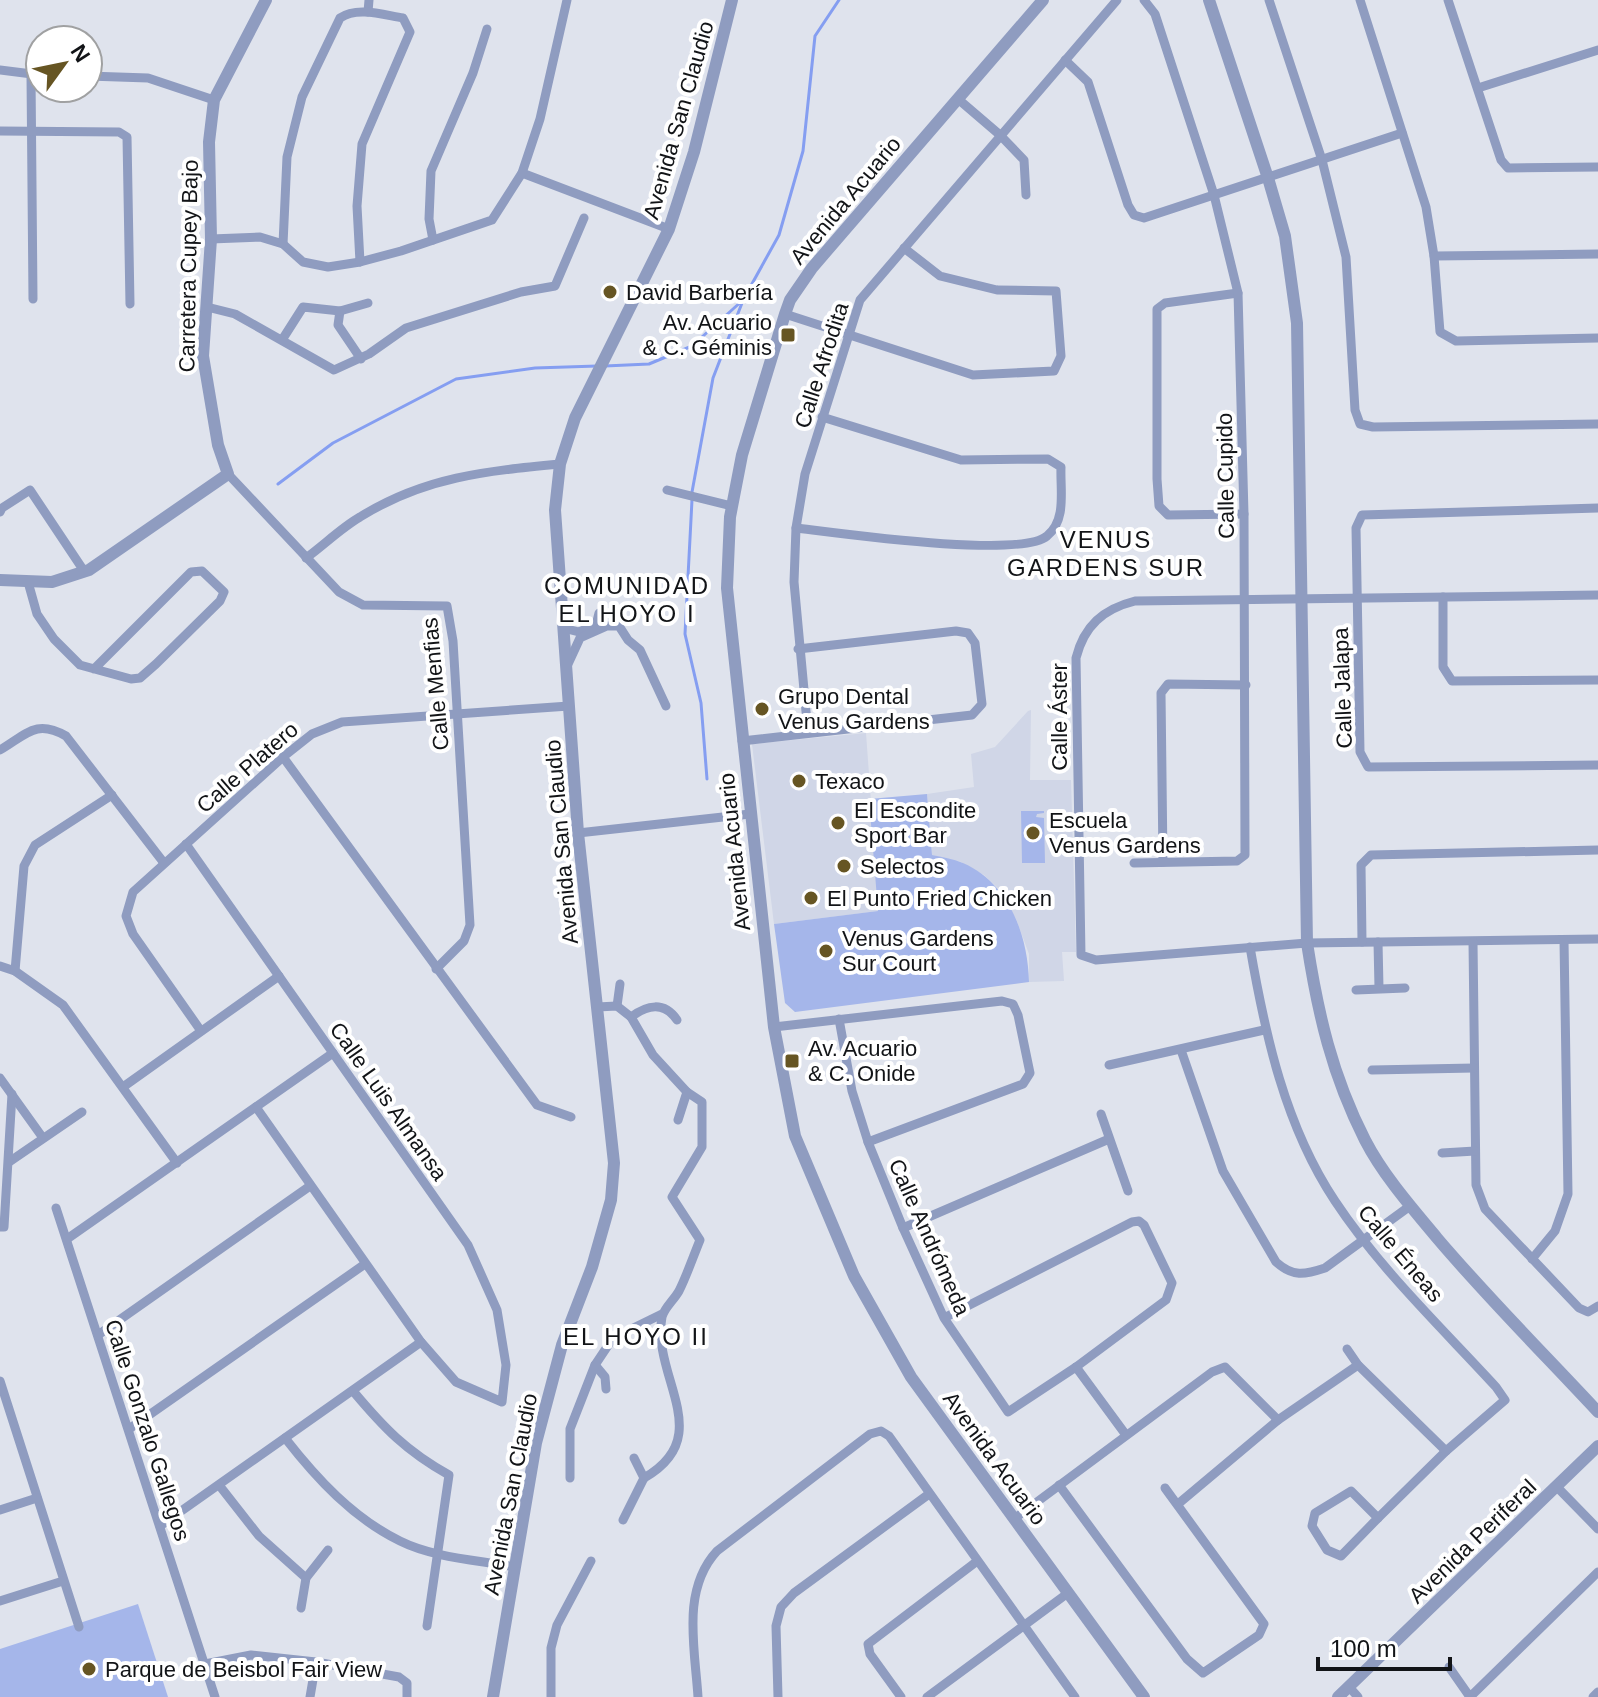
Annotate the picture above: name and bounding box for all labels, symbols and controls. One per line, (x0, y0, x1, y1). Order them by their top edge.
street label: Avenida San Claudio (638, 18, 719, 222)
north arrow (24, 24, 104, 104)
text: N (66, 40, 95, 67)
street label: Avenida Acuario (785, 132, 906, 269)
street label: Carretera Cupey Bajo (174, 159, 203, 373)
place label: David Barbería (626, 280, 774, 305)
marker: David Barbería (601, 283, 619, 301)
street label: Calle Afrodita (789, 298, 854, 431)
place label: Av. Acuario & C. Géminis (642, 310, 772, 360)
marker: Av. Acuario & C. Géminis (779, 326, 797, 344)
street label: Calle Cupido (1212, 413, 1239, 539)
district label: VENUS GARDENS SUR (1007, 526, 1205, 581)
district label: COMUNIDAD EL HOYO I (544, 572, 710, 627)
street label: Calle Menfias (417, 616, 454, 751)
street label: Calle Jalapa (1328, 626, 1357, 749)
street label: Calle Áster (1047, 663, 1072, 771)
place label: Grupo Dental Venus Gardens (778, 684, 930, 734)
marker: Grupo Dental Venus Gardens (753, 700, 771, 718)
street label: Calle Platero (192, 717, 303, 818)
street label: Avenida San Claudio (540, 739, 583, 945)
place label: Texaco (815, 769, 885, 794)
street label: Avenida Acuario (714, 772, 755, 932)
marker: Texaco (790, 772, 808, 790)
place label: El Escondite Sport Bar (854, 798, 976, 848)
place label: Escuela Venus Gardens (1049, 808, 1201, 858)
marker: El Escondite Sport Bar (829, 814, 847, 832)
marker: Escuela Venus Gardens (1024, 824, 1042, 842)
place label: Selectos (860, 854, 944, 879)
marker: Selectos (835, 857, 853, 875)
place label: El Punto Fried Chicken (827, 886, 1052, 911)
marker: El Punto Fried Chicken (802, 889, 820, 907)
place label: Venus Gardens Sur Court (842, 926, 994, 976)
marker: Venus Gardens Sur Court (817, 942, 835, 960)
street label: Calle Luis Almansa (325, 1017, 453, 1186)
place label: Av. Acuario & C. Onide (808, 1036, 917, 1086)
marker: Av. Acuario & C. Onide (783, 1052, 801, 1070)
street label: Calle Andrómeda (884, 1155, 976, 1320)
street label: Calle Éneas (1353, 1200, 1448, 1307)
street label: Calle Gonzalo Gallegos (100, 1316, 195, 1544)
district label: EL HOYO II (563, 1323, 709, 1350)
street label: Avenida Acuario (938, 1387, 1051, 1530)
street label: Avenida San Claudio (479, 1391, 542, 1597)
street label: Avenida Periferal (1404, 1474, 1541, 1608)
scale bar (1318, 1621, 1450, 1671)
text: 100 m (1330, 1635, 1397, 1662)
place label: Parque de Beisbol Fair View (105, 1657, 382, 1682)
marker: Parque de Beisbol Fair View (80, 1660, 98, 1678)

